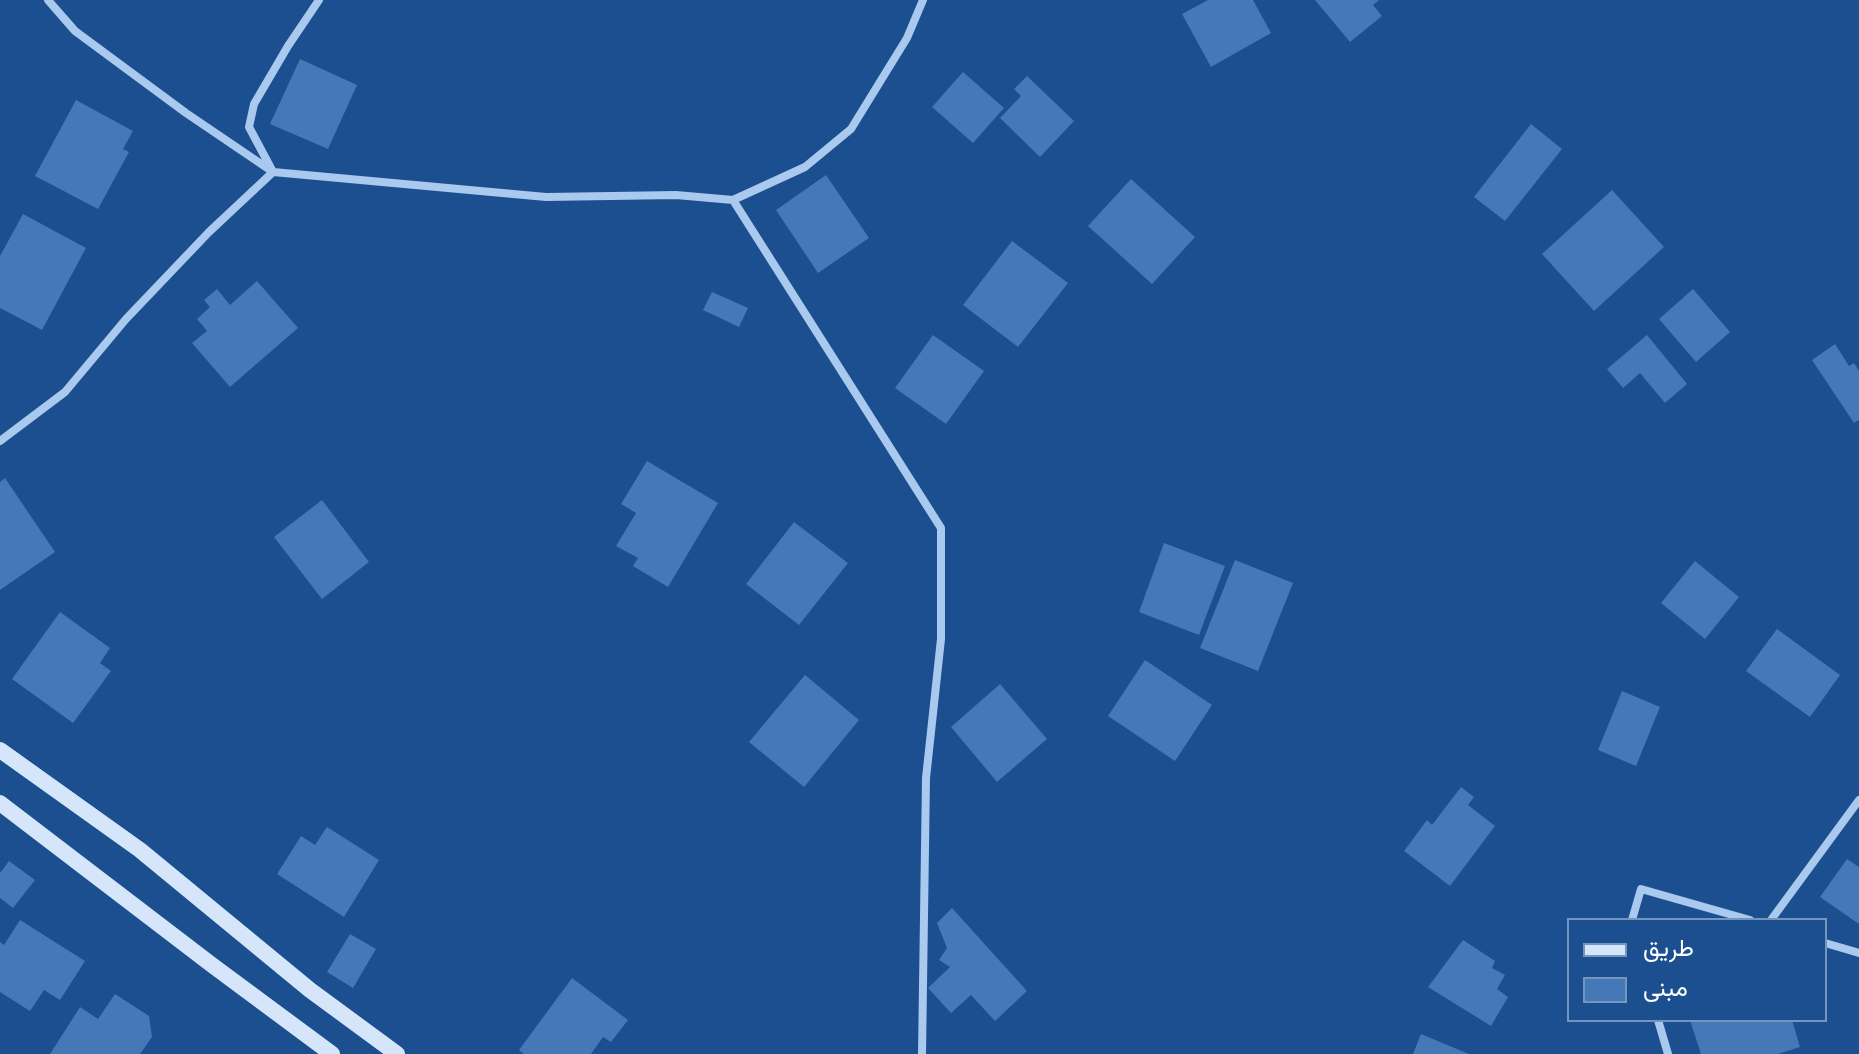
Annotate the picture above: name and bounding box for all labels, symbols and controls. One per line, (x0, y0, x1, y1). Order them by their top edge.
legend (1567, 918, 1827, 1022)
text: طريق (1643, 931, 1694, 963)
text: مبنى (1643, 971, 1688, 1003)

